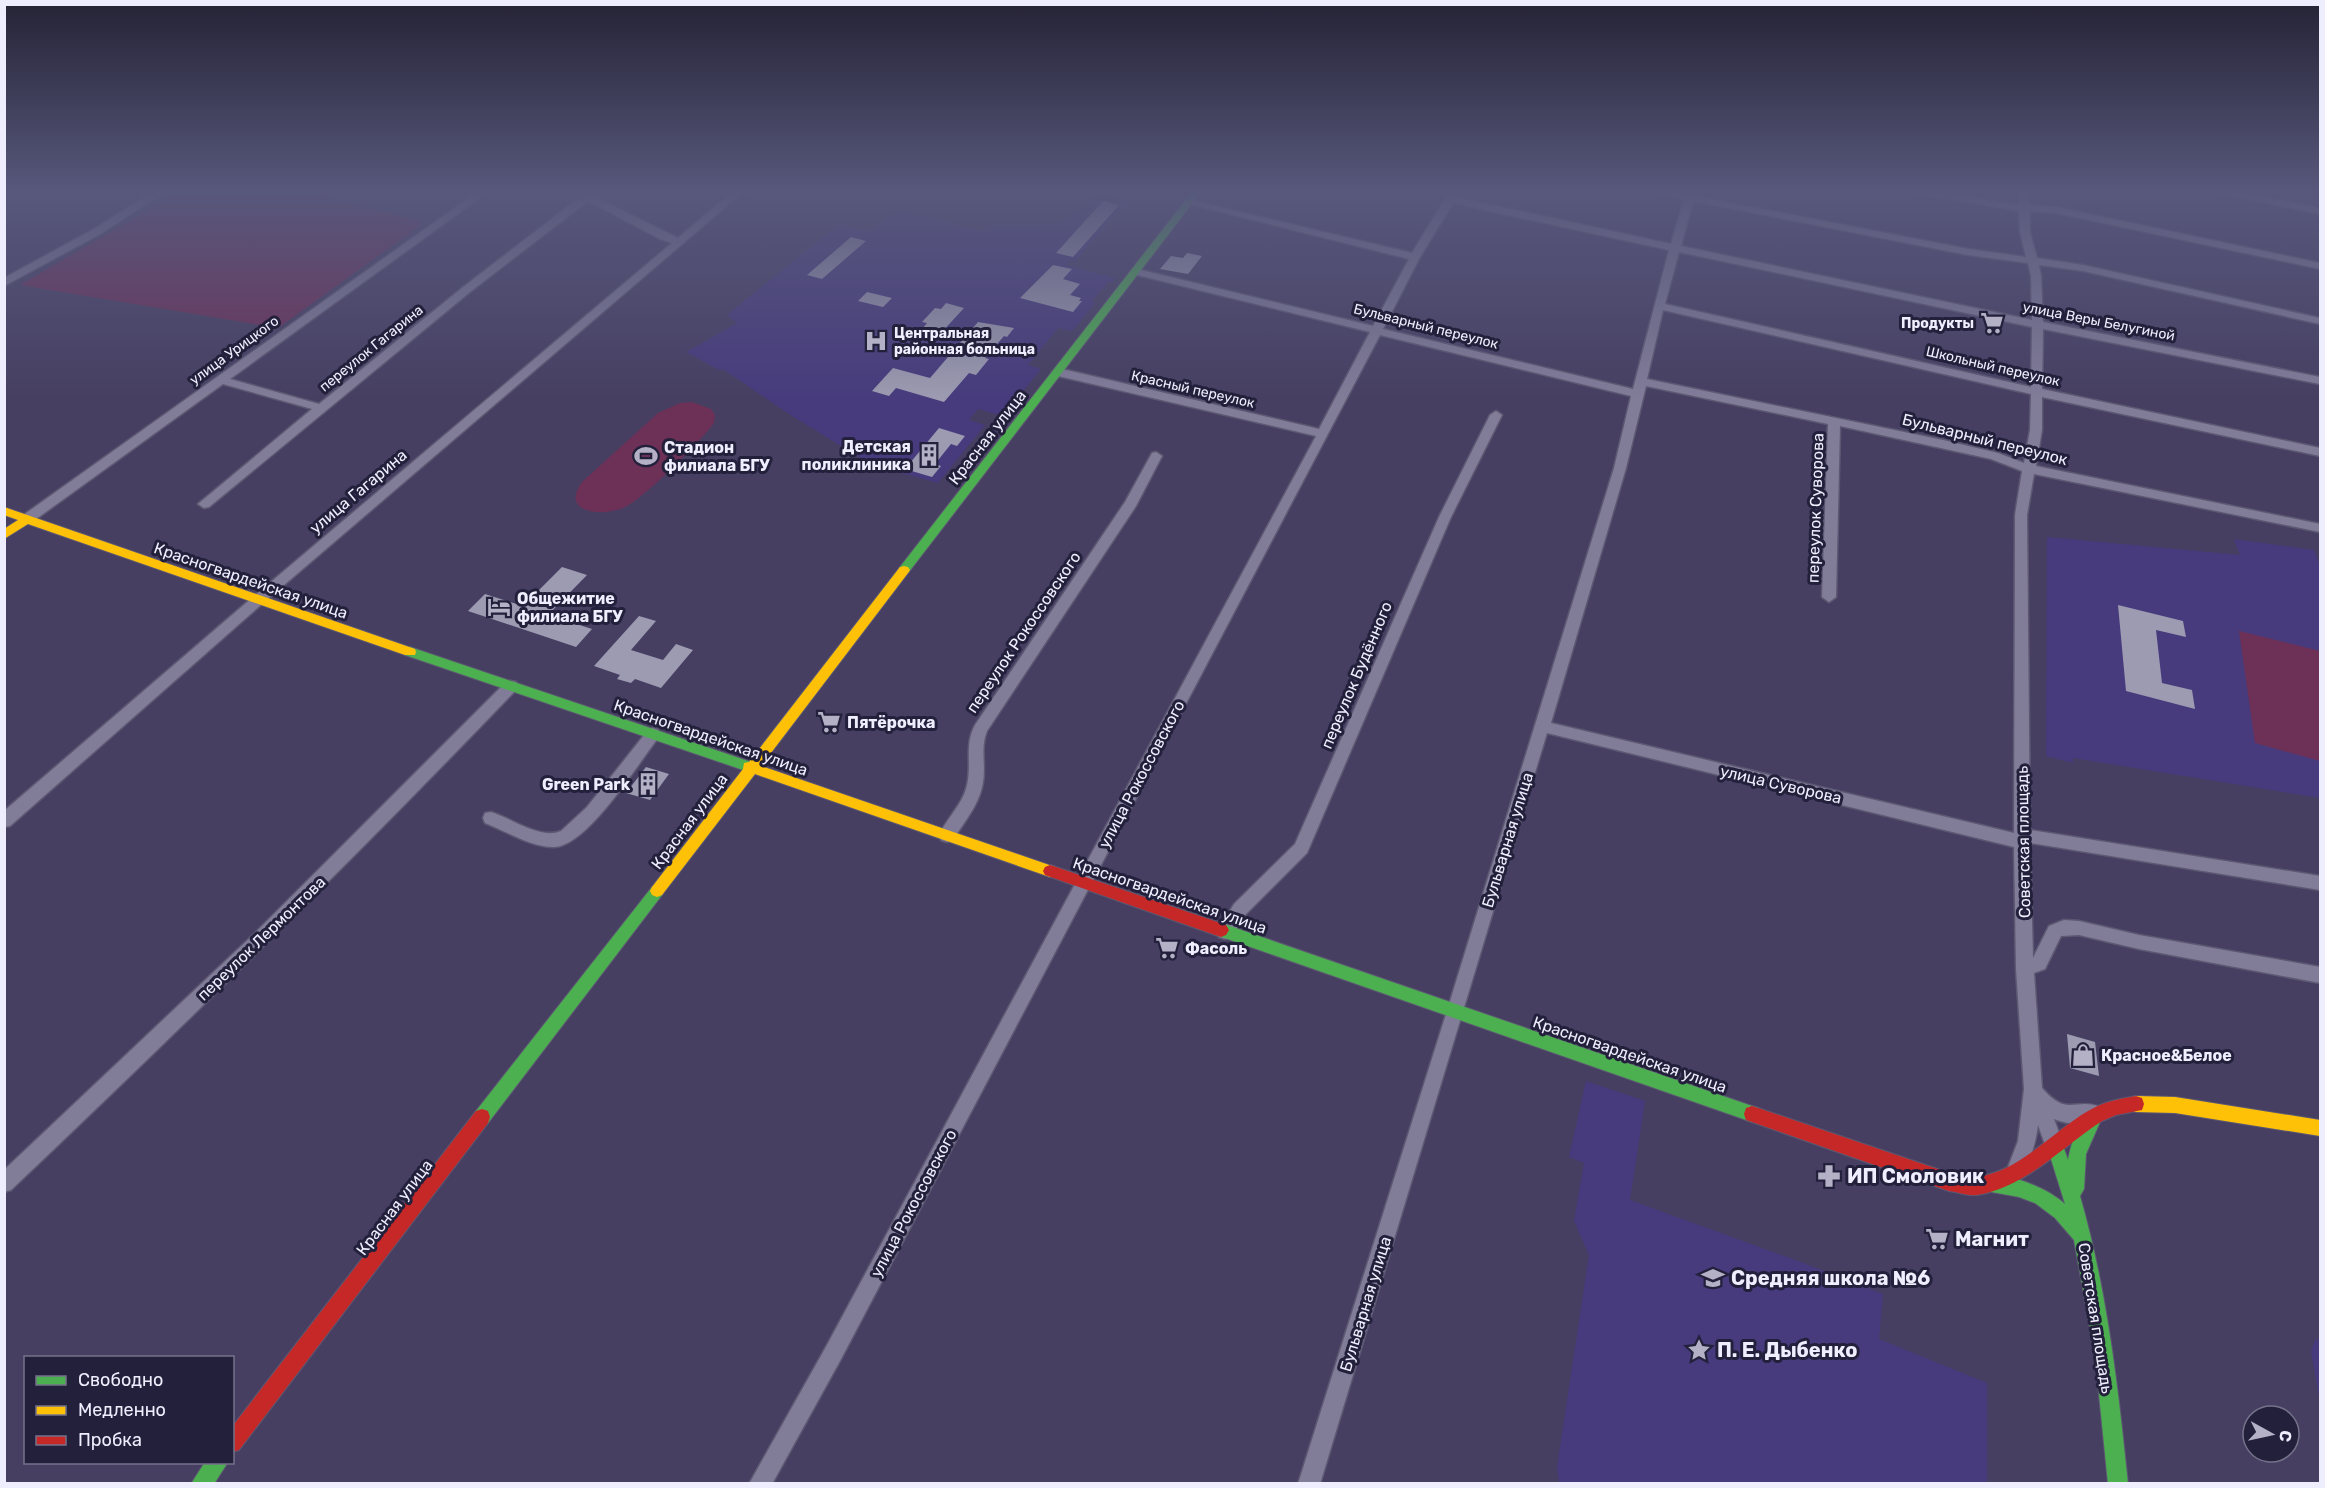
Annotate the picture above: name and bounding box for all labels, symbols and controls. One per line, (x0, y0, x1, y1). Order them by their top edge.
street label: улица Веры Белугиной (2021, 298, 2176, 345)
street label: Бульварный переулок (1352, 300, 1500, 353)
street label: переулок Гагарина (316, 301, 427, 395)
supermarket icon: Продукты (1979, 310, 2005, 336)
street label: улица Урицкого (186, 312, 282, 388)
place label: Продукты (1901, 315, 1974, 332)
place label: Центральная районная больница (894, 325, 1035, 358)
hospital icon: Центральная районная больница (863, 328, 889, 354)
street label: Школьный переулок (1924, 343, 2062, 390)
street label: Красный переулок (1130, 367, 1257, 412)
street label: Красная улица (945, 386, 1030, 488)
street label: Бульварный переулок (1900, 410, 2070, 469)
street label: переулок Суворова (1803, 433, 1828, 583)
place label: Детская поликлиника (802, 437, 911, 474)
place label: Стадион филиала БГУ (664, 438, 770, 475)
building icon: Детская поликлиника (916, 442, 942, 468)
sports icon: Стадион филиала БГУ (633, 443, 659, 469)
street label: улица Гагарина (306, 445, 411, 537)
street label: Красногвардейская улица (151, 538, 350, 623)
street label: переулок Рокоссовского (962, 548, 1085, 717)
place label: Общежитие филиала БГУ (517, 589, 623, 626)
hotel icon: Общежитие филиала БГУ (486, 594, 512, 620)
street label: переулок Будённого (1317, 599, 1396, 752)
street label: Красногвардейская улица (611, 695, 810, 780)
street label: улица Рокоссовского (1094, 697, 1188, 851)
supermarket icon: Пятёрочка (816, 709, 842, 735)
place label: Пятёрочка (847, 713, 936, 732)
street label: улица Суворова (1718, 761, 1843, 808)
street label: Советская площадь (2013, 766, 2034, 918)
street label: Красная улица (647, 770, 731, 873)
street label: Бульварная улица (1478, 770, 1537, 910)
building icon: Green Park (635, 771, 661, 797)
place label: Green Park (542, 775, 631, 794)
street label: Красногвардейская улица (1070, 853, 1269, 938)
street label: переулок Лермонтова (193, 872, 329, 1004)
supermarket icon: Фасоль (1154, 935, 1180, 961)
place label: Фасоль (1185, 939, 1247, 958)
street label: Красногвардейская улица (1530, 1012, 1729, 1097)
shop icon: Красное&Белое (2070, 1042, 2096, 1068)
place label: Красное&Белое (2101, 1046, 2232, 1065)
street label: улица Рокоссовского (866, 1126, 960, 1280)
street label: Красная улица (352, 1156, 436, 1259)
pharmacy icon: ИП Смоловик (1816, 1163, 1842, 1189)
place label: ИП Смоловик (1847, 1164, 1984, 1188)
supermarket icon: Магнит (1924, 1226, 1950, 1252)
place label: Магнит (1955, 1227, 2029, 1251)
street label: Бульварная улица (1336, 1234, 1395, 1374)
street label: Советская площадь (2074, 1241, 2117, 1395)
school or university icon: Средняя школа №6 (1700, 1265, 1726, 1291)
place label: Средняя школа №6 (1731, 1266, 1930, 1290)
place icon: П. Е. Дыбенко (1686, 1337, 1712, 1363)
place label: П. Е. Дыбенко (1717, 1338, 1857, 1362)
legend (24, 1356, 234, 1464)
text: Свободно (78, 1369, 163, 1391)
text: Медленно (78, 1399, 166, 1421)
north arrow (2241, 1404, 2301, 1464)
text: Пробка (78, 1429, 142, 1451)
text: С (2275, 1429, 2296, 1443)

